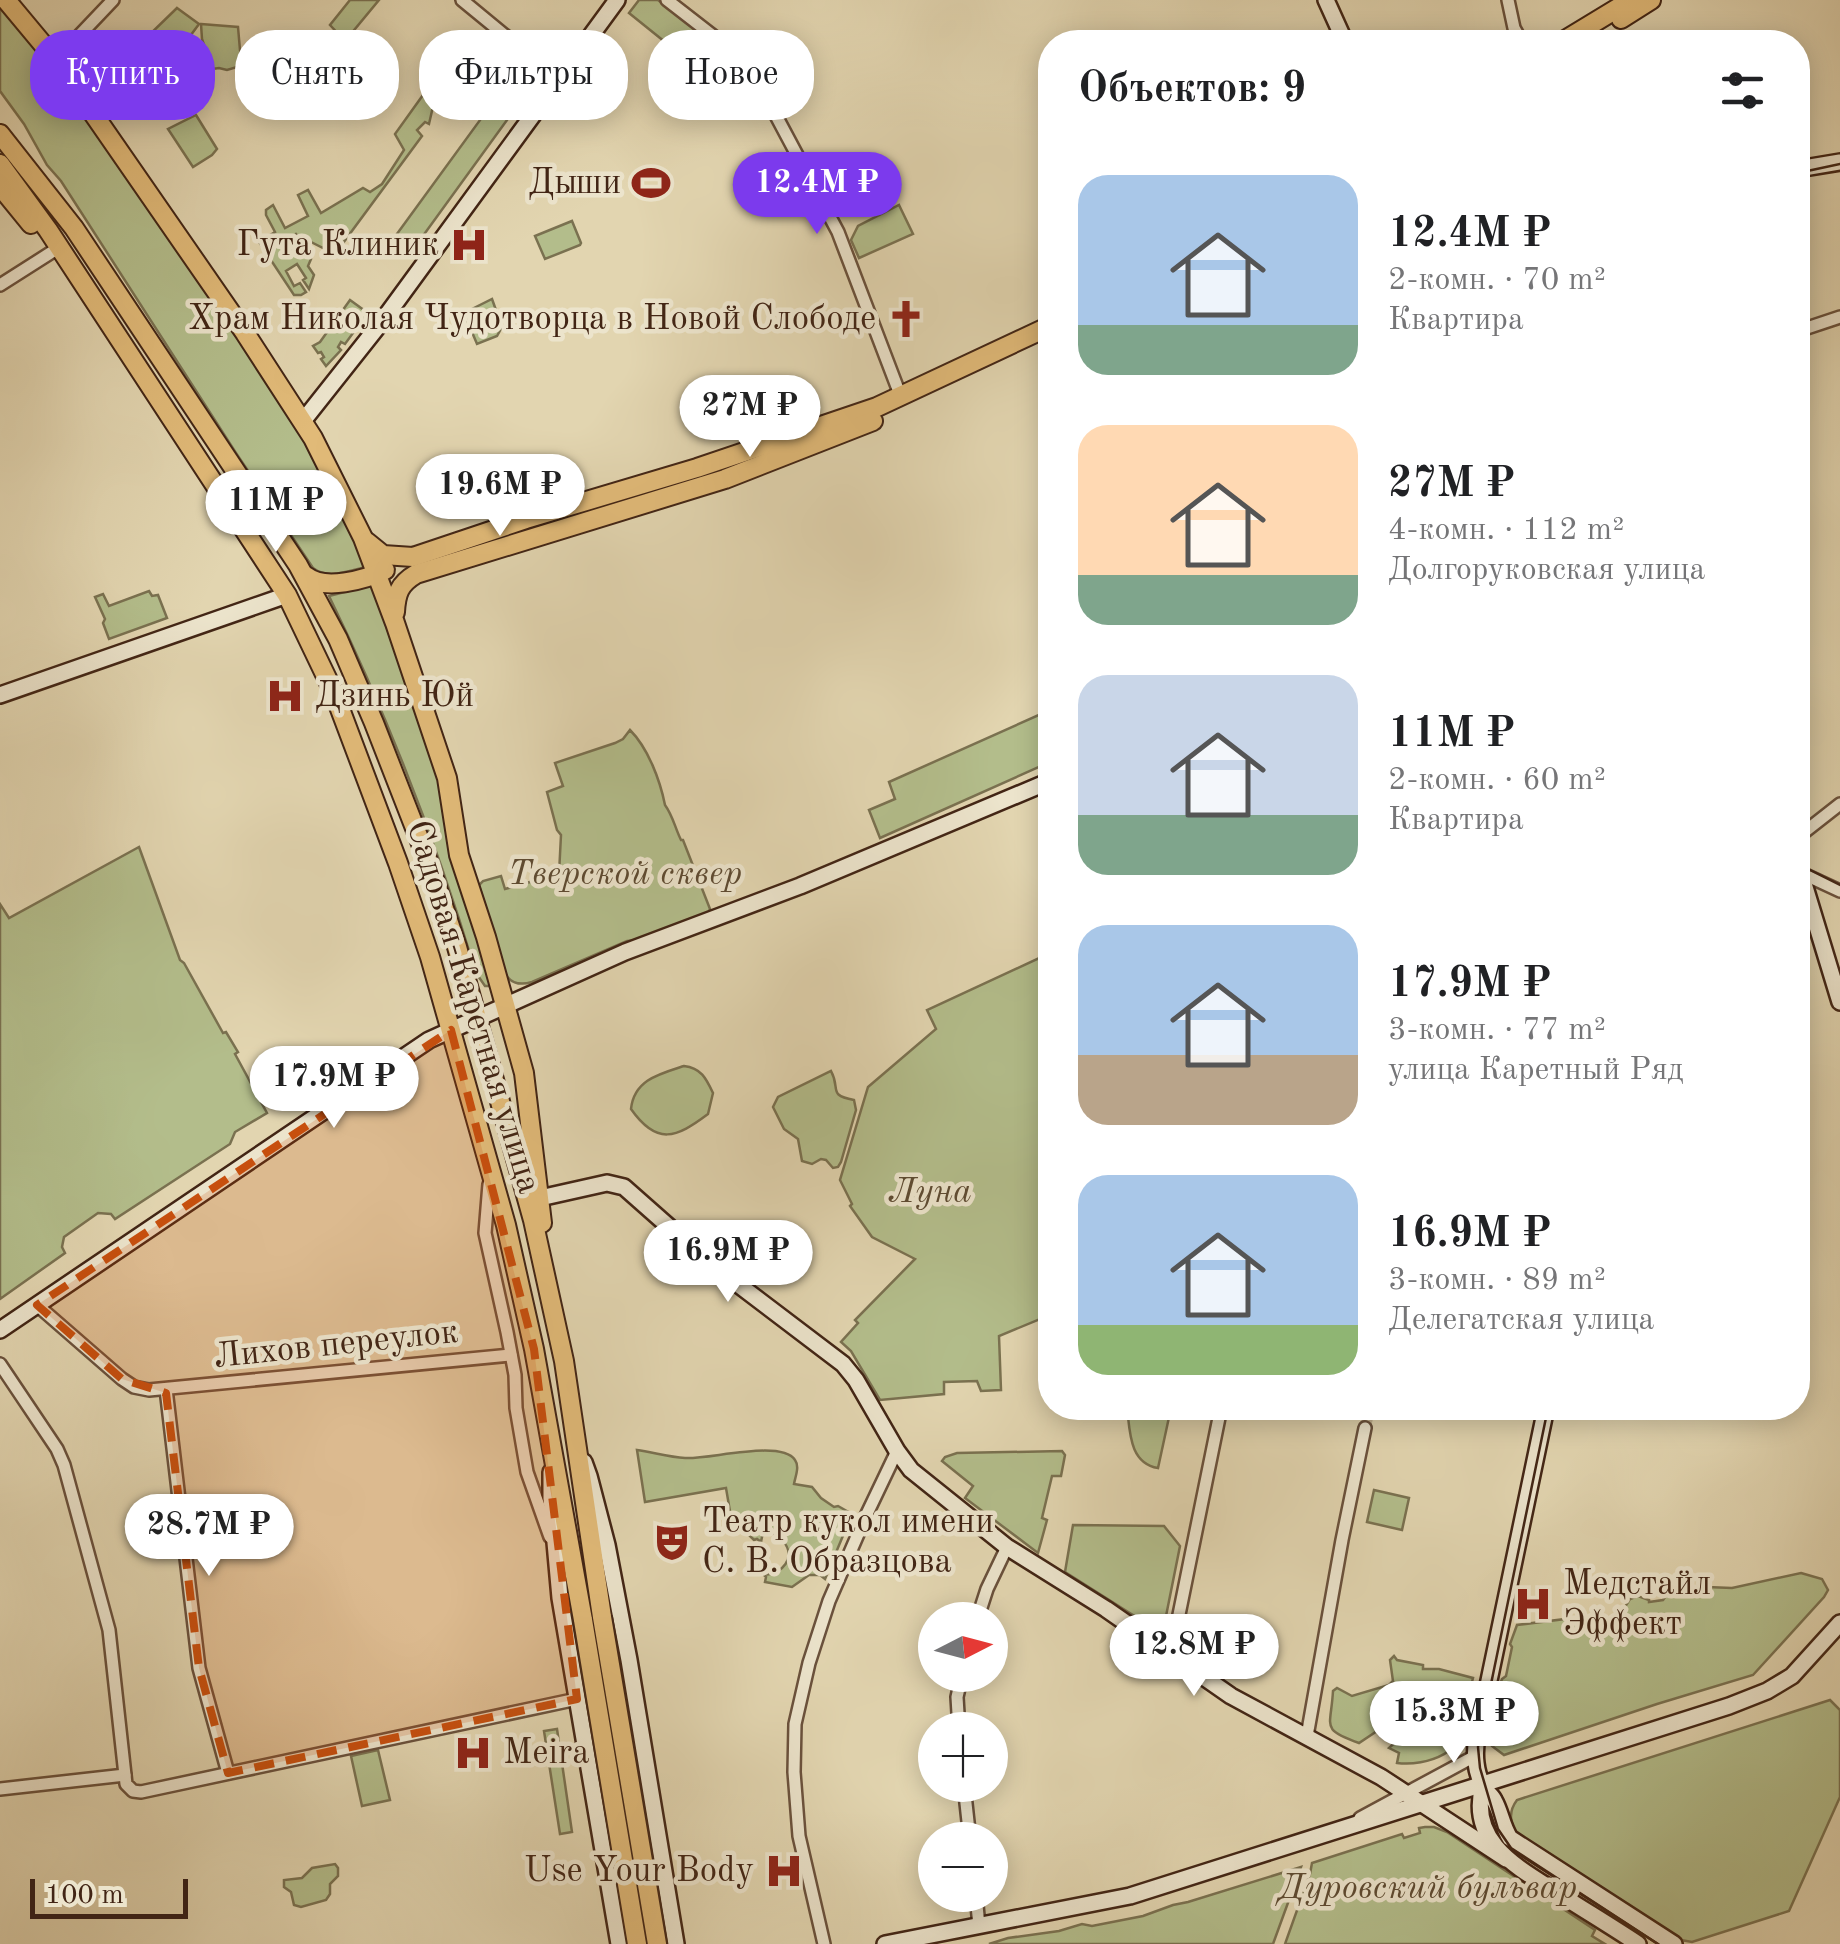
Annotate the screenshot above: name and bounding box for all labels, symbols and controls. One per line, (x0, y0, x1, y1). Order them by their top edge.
chip: Купить (30, 30, 215, 120)
chip: Снять (235, 30, 399, 120)
chip: Фильтры (419, 30, 628, 120)
chip: Новое (648, 30, 814, 120)
icon: filters (1715, 63, 1770, 118)
text: Объектов: 9 (1078, 69, 1306, 111)
pin: 12.4M ₽ (725, 152, 909, 237)
sports icon: Дыши (630, 162, 672, 204)
place label: Дыши (528, 166, 621, 201)
text: 12.4M ₽ (755, 168, 879, 200)
text: 12.4M ₽ (1388, 214, 1551, 256)
icon: home (1158, 215, 1278, 335)
hospital icon: Гута Клиник (448, 224, 490, 266)
place label: Гута Клиник (237, 228, 439, 263)
text: 2-комн. · 70 m² (1388, 265, 1606, 297)
church icon: Храм Николая Чудотворца в Новой Слободе (885, 298, 927, 340)
place label: Храм Николая Чудотворца в Новой Слободе (188, 302, 876, 337)
text: Квартира (1388, 305, 1524, 337)
pin: 27M ₽ (680, 375, 820, 460)
text: 27M ₽ (701, 391, 799, 423)
pin: 19.6M ₽ (408, 454, 592, 539)
text: 27M ₽ (1388, 464, 1515, 506)
icon: home (1158, 465, 1278, 585)
pin: 11M ₽ (206, 470, 346, 555)
text: 19.6M ₽ (438, 470, 562, 502)
text: 11M ₽ (227, 486, 325, 518)
text: 4-комн. · 112 m² (1388, 515, 1624, 547)
text: Долгоруковская улица (1388, 555, 1705, 587)
hospital icon: Дзинь Юй (264, 675, 306, 717)
place label: Дзинь Юй (315, 679, 474, 714)
text: 11M ₽ (1388, 714, 1515, 756)
icon: home (1158, 715, 1278, 835)
text: 2-комн. · 60 m² (1388, 765, 1606, 797)
text: Квартира (1388, 805, 1524, 837)
street label: Садовая-Каретная улица (400, 816, 546, 1198)
park label: Тверской сквер (508, 857, 742, 892)
text: 17.9M ₽ (1388, 964, 1551, 1006)
icon: home (1158, 965, 1278, 1085)
text: 3-комн. · 77 m² (1388, 1015, 1606, 1047)
pin: 17.9M ₽ (242, 1046, 426, 1131)
text: улица Каретный Ряд (1388, 1055, 1683, 1087)
text: 17.9M ₽ (272, 1062, 396, 1094)
park label: Луна (888, 1175, 972, 1210)
text: 16.9M ₽ (1388, 1214, 1551, 1256)
icon: home (1158, 1215, 1278, 1335)
pin: 16.9M ₽ (636, 1220, 820, 1305)
text: 16.9M ₽ (666, 1236, 790, 1268)
text: 3-комн. · 89 m² (1388, 1265, 1606, 1297)
text: Делегатская улица (1388, 1305, 1654, 1337)
street label: Лихов переулок (212, 1315, 460, 1375)
pin: 28.7M ₽ (117, 1494, 301, 1579)
place label: Театр кукол имени С. В. Образцова (702, 1505, 994, 1580)
text: 28.7M ₽ (147, 1510, 271, 1542)
theatre icon: Театр кукол имени С. В. Образцова (651, 1521, 693, 1563)
place label: Медстайл Эффект (1563, 1567, 1711, 1643)
hospital icon: Медстайл Эффект (1512, 1583, 1554, 1625)
north arrow (918, 1602, 1008, 1692)
map controls (918, 1602, 1008, 1912)
pin: 12.8M ₽ (1102, 1614, 1286, 1699)
text: 12.8M ₽ (1132, 1630, 1256, 1662)
pin: 15.3M ₽ (1362, 1681, 1546, 1766)
text: 15.3M ₽ (1392, 1697, 1516, 1729)
button: + (918, 1712, 1008, 1802)
hospital icon: Meira (452, 1732, 494, 1774)
place label: Meira (503, 1736, 590, 1771)
button: − (918, 1822, 1008, 1912)
hospital icon: Use Your Body (763, 1850, 805, 1892)
place label: Use Your Body (524, 1854, 754, 1889)
park label: Дуровский бульвар (1275, 1871, 1577, 1906)
scale bar (30, 1874, 188, 1918)
text: 100 m (45, 1882, 124, 1910)

